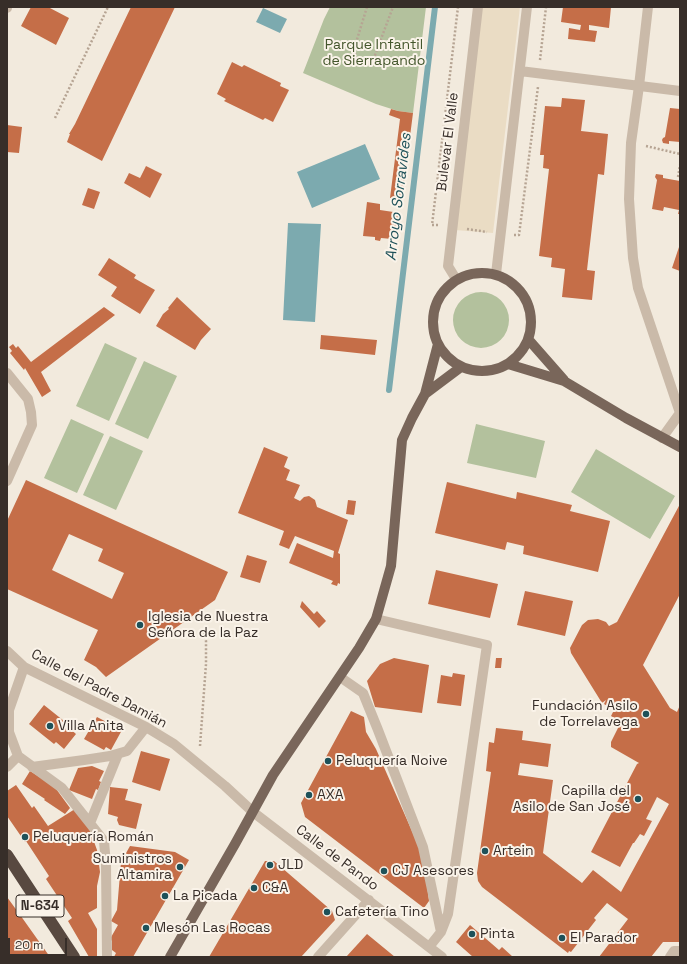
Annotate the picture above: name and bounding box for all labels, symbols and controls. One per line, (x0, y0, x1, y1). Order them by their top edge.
park label: Parque Infantil de Sierrapando (323, 37, 425, 70)
street label: Bulevar El Valle (434, 91, 462, 193)
water label: Arroyo Sorravides (382, 132, 416, 262)
place label: Iglesia de Nuestra Señora de la Paz (148, 609, 268, 642)
marker: Iglesia de Nuestra Señora de la Paz (135, 620, 145, 630)
street label: Calle del Padre Damián (28, 646, 170, 732)
place label: Fundación Asilo de Torrelavega (532, 698, 638, 730)
marker: Fundación Asilo de Torrelavega (641, 709, 651, 719)
place label: Villa Anita (58, 718, 124, 734)
marker: Villa Anita (45, 721, 55, 731)
place label: Peluquería Noive (336, 753, 448, 769)
marker: Peluquería Noive (323, 756, 333, 766)
place label: Capilla del Asilo de San José (513, 783, 630, 816)
place label: AXA (317, 787, 344, 803)
marker: AXA (304, 790, 314, 800)
marker: Capilla del Asilo de San José (633, 794, 643, 804)
street label: Calle de Pando (292, 821, 382, 895)
place label: Peluquería Román (33, 829, 154, 845)
marker: Peluquería Román (20, 832, 30, 842)
place label: Artein (493, 843, 534, 859)
marker: Artein (480, 846, 490, 856)
place label: Suministros Altamira (93, 851, 172, 884)
place label: JLD (278, 857, 303, 873)
marker: JLD (265, 860, 275, 870)
marker: Suministros Altamira (175, 862, 185, 872)
place label: CJ Asesores (392, 863, 474, 879)
marker: CJ Asesores (379, 866, 389, 876)
place label: C&A (262, 880, 288, 896)
marker: C&A (249, 883, 259, 893)
place label: La Picada (173, 888, 237, 904)
marker: La Picada (160, 891, 170, 901)
road number: N-634 (16, 895, 64, 917)
place label: Cafetería Tino (335, 904, 429, 920)
marker: Cafetería Tino (322, 907, 332, 917)
place label: Mesón Las Rocas (154, 920, 270, 936)
marker: Mesón Las Rocas (141, 923, 151, 933)
place label: Pinta (480, 926, 515, 942)
marker: Pinta (467, 929, 477, 939)
scale bar (10, 930, 69, 956)
place label: El Parador (570, 930, 637, 946)
marker: El Parador (557, 933, 567, 943)
text: 20 m (15, 937, 43, 953)

